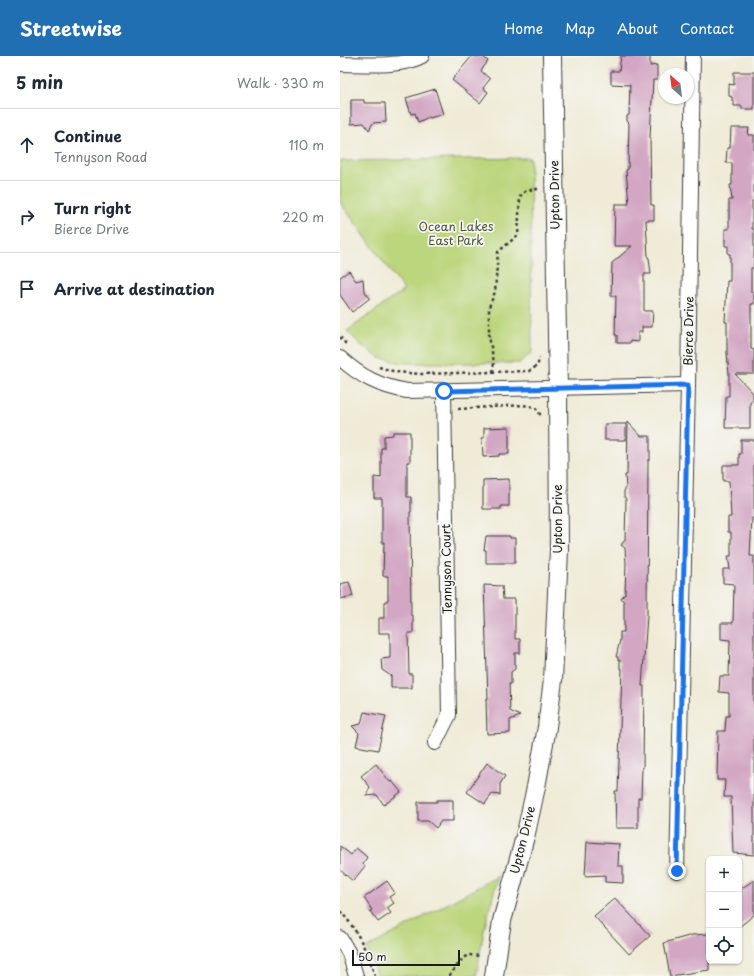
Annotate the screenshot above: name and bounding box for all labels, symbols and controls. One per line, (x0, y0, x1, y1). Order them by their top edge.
text: Streetwise (20, 14, 122, 42)
text: Home (504, 18, 543, 39)
text: Map (565, 18, 595, 39)
text: About (617, 18, 658, 39)
text: Contact (680, 18, 734, 39)
north arrow (658, 68, 694, 104)
text: 5 min (16, 69, 63, 95)
text: Walk · 330 m (237, 73, 324, 92)
text: Continue (54, 124, 122, 147)
icon: ahead (16, 134, 38, 156)
text: 110 m (289, 135, 324, 154)
text: Tennyson Road (54, 147, 147, 166)
street label: Upton Drive (544, 160, 564, 230)
text: Turn right (54, 196, 131, 219)
icon: right (16, 206, 38, 228)
text: 220 m (282, 207, 324, 226)
park label: Ocean Lakes East Park (419, 217, 494, 249)
text: Bierce Drive (54, 219, 129, 238)
text: Arrive at destination (54, 277, 215, 300)
icon: arrive (16, 278, 38, 300)
street label: Bierce Drive (678, 296, 698, 366)
route start (435, 382, 453, 400)
street label: Upton Drive (548, 484, 566, 554)
street label: Tennyson Court (436, 524, 456, 614)
street label: Upton Drive (505, 804, 539, 876)
map controls (706, 856, 742, 964)
button: + (706, 856, 742, 892)
route end (668, 862, 686, 880)
button: − (706, 892, 742, 928)
button: locate (706, 928, 742, 964)
scale bar (352, 948, 460, 967)
text: 50 m (358, 948, 387, 965)

